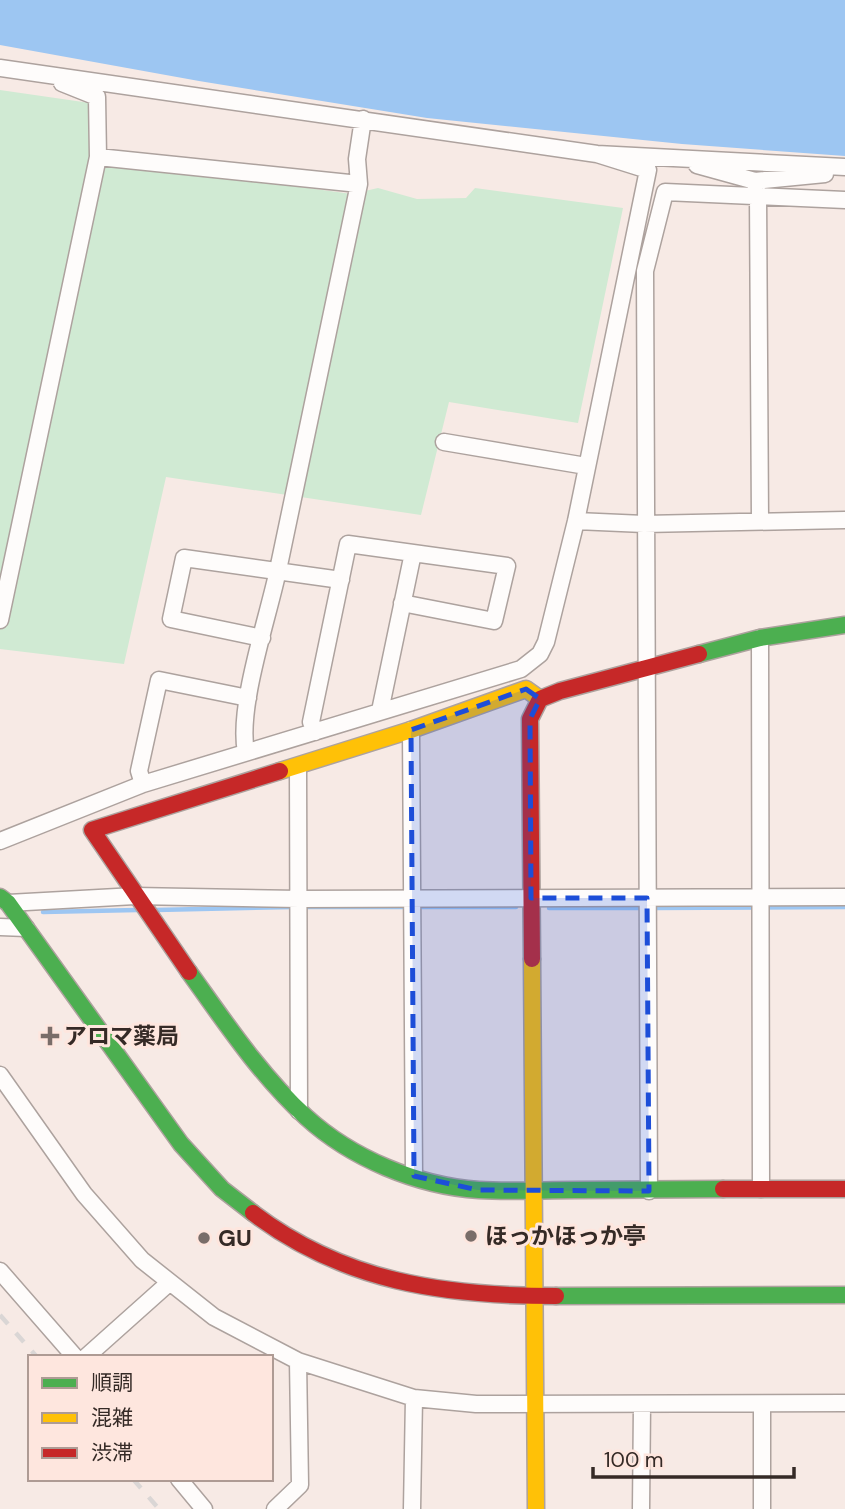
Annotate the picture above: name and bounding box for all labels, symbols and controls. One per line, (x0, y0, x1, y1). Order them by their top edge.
place label: アロマ薬局 (64, 1021, 179, 1051)
marker: アロマ薬局 (42, 1028, 58, 1044)
place label: ほっかほっか亭 (485, 1221, 646, 1251)
place label: GU (218, 1223, 252, 1253)
marker: ほっかほっか亭 (463, 1228, 479, 1244)
marker: GU (196, 1230, 212, 1246)
legend (28, 1355, 273, 1481)
text: 順調 (91, 1369, 133, 1397)
text: 混雑 (91, 1404, 133, 1432)
scale bar (593, 1436, 794, 1480)
text: 渋滞 (91, 1439, 133, 1467)
text: 100 m (604, 1446, 664, 1474)

